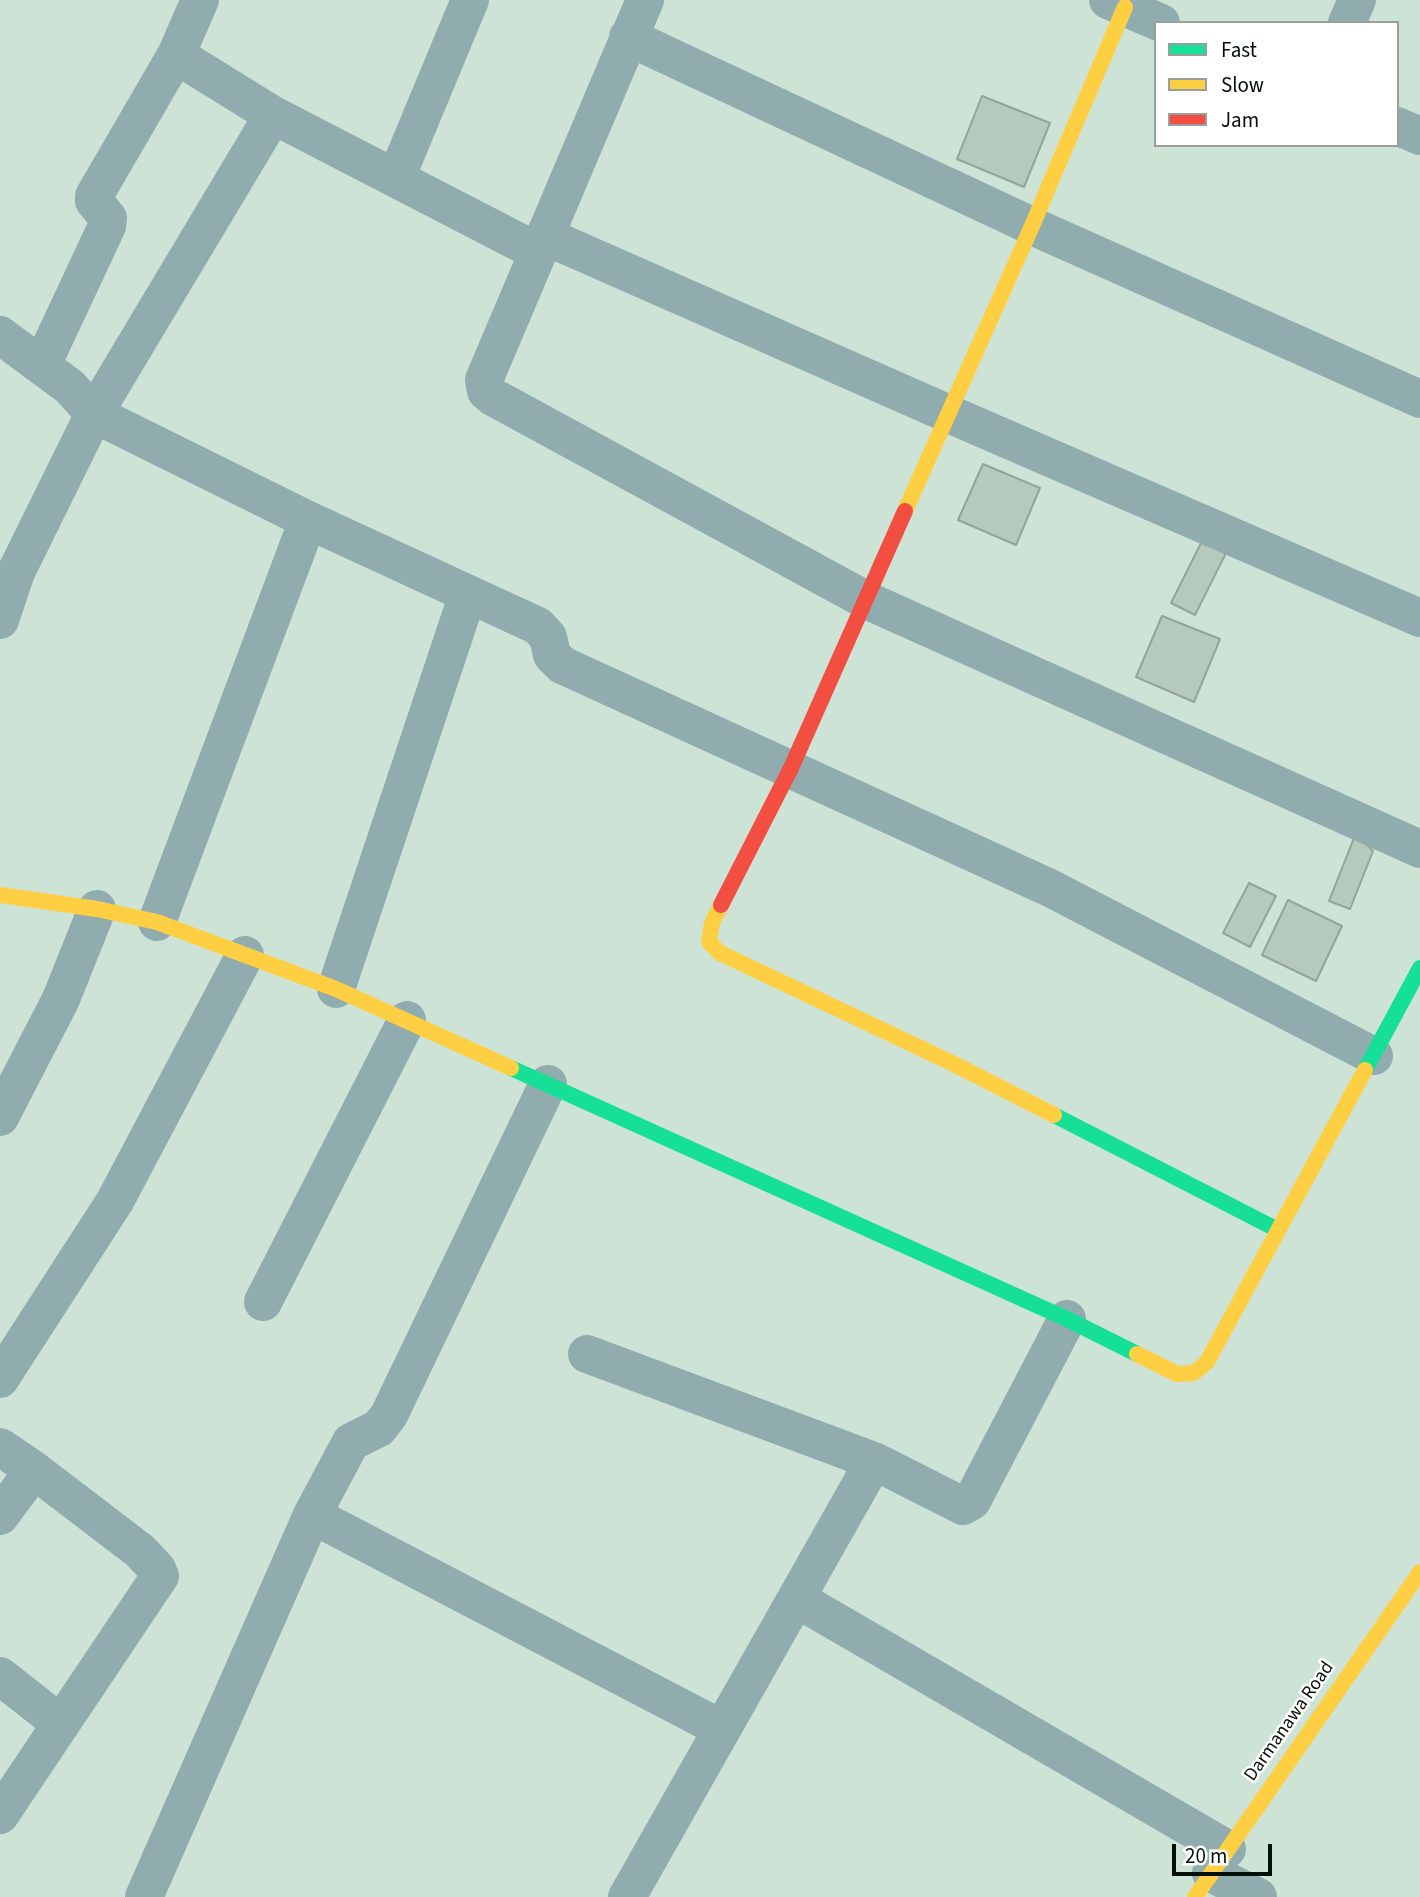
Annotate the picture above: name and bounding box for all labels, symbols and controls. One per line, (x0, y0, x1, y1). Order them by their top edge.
legend (1154, 21, 1399, 147)
text: Fast (1221, 35, 1257, 65)
text: Slow (1221, 70, 1264, 100)
text: Jam (1221, 105, 1259, 135)
street label: Darmanawa Road (1240, 1658, 1340, 1786)
scale bar (1175, 1830, 1275, 1874)
text: 20 m (1185, 1841, 1227, 1871)

